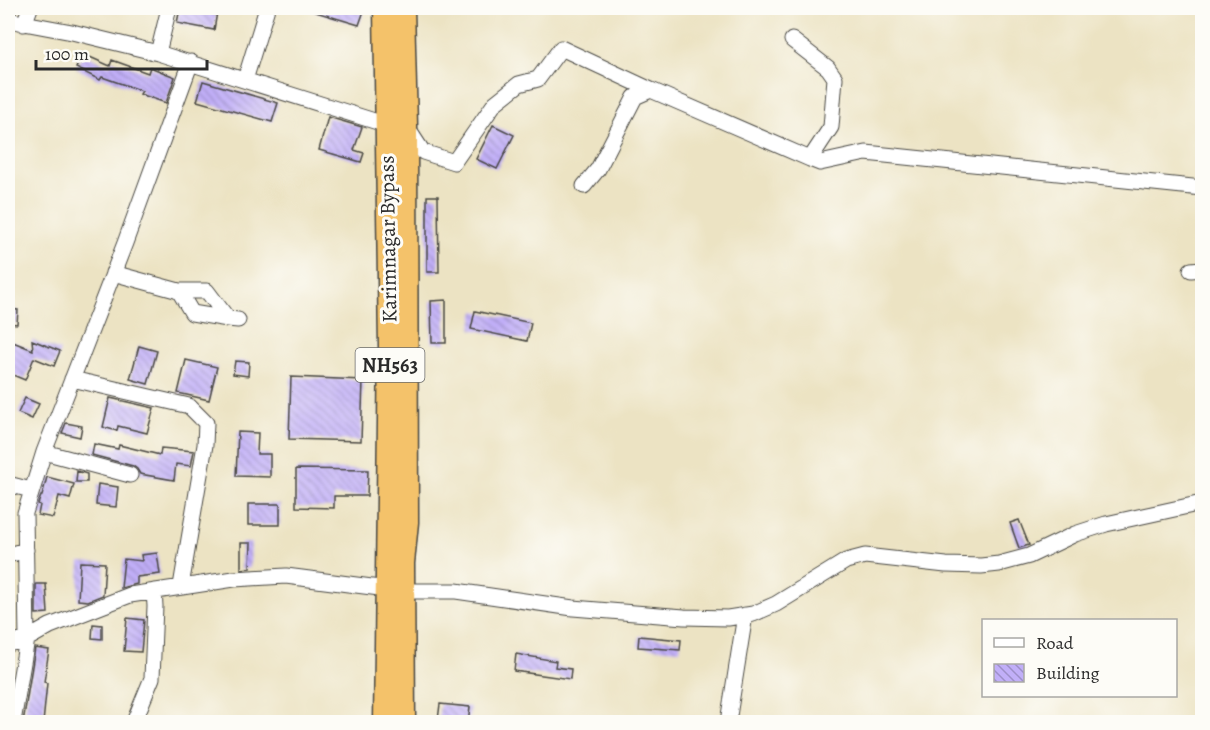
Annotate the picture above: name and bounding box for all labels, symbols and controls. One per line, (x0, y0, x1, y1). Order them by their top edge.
scale bar (36, 33, 207, 71)
text: 100 m (45, 42, 89, 66)
street label: Karimnagar Bypass (373, 155, 403, 323)
road number: NH563 (356, 348, 424, 382)
legend (982, 619, 1177, 697)
text: Road (1036, 631, 1074, 655)
text: Building (1036, 661, 1100, 685)

